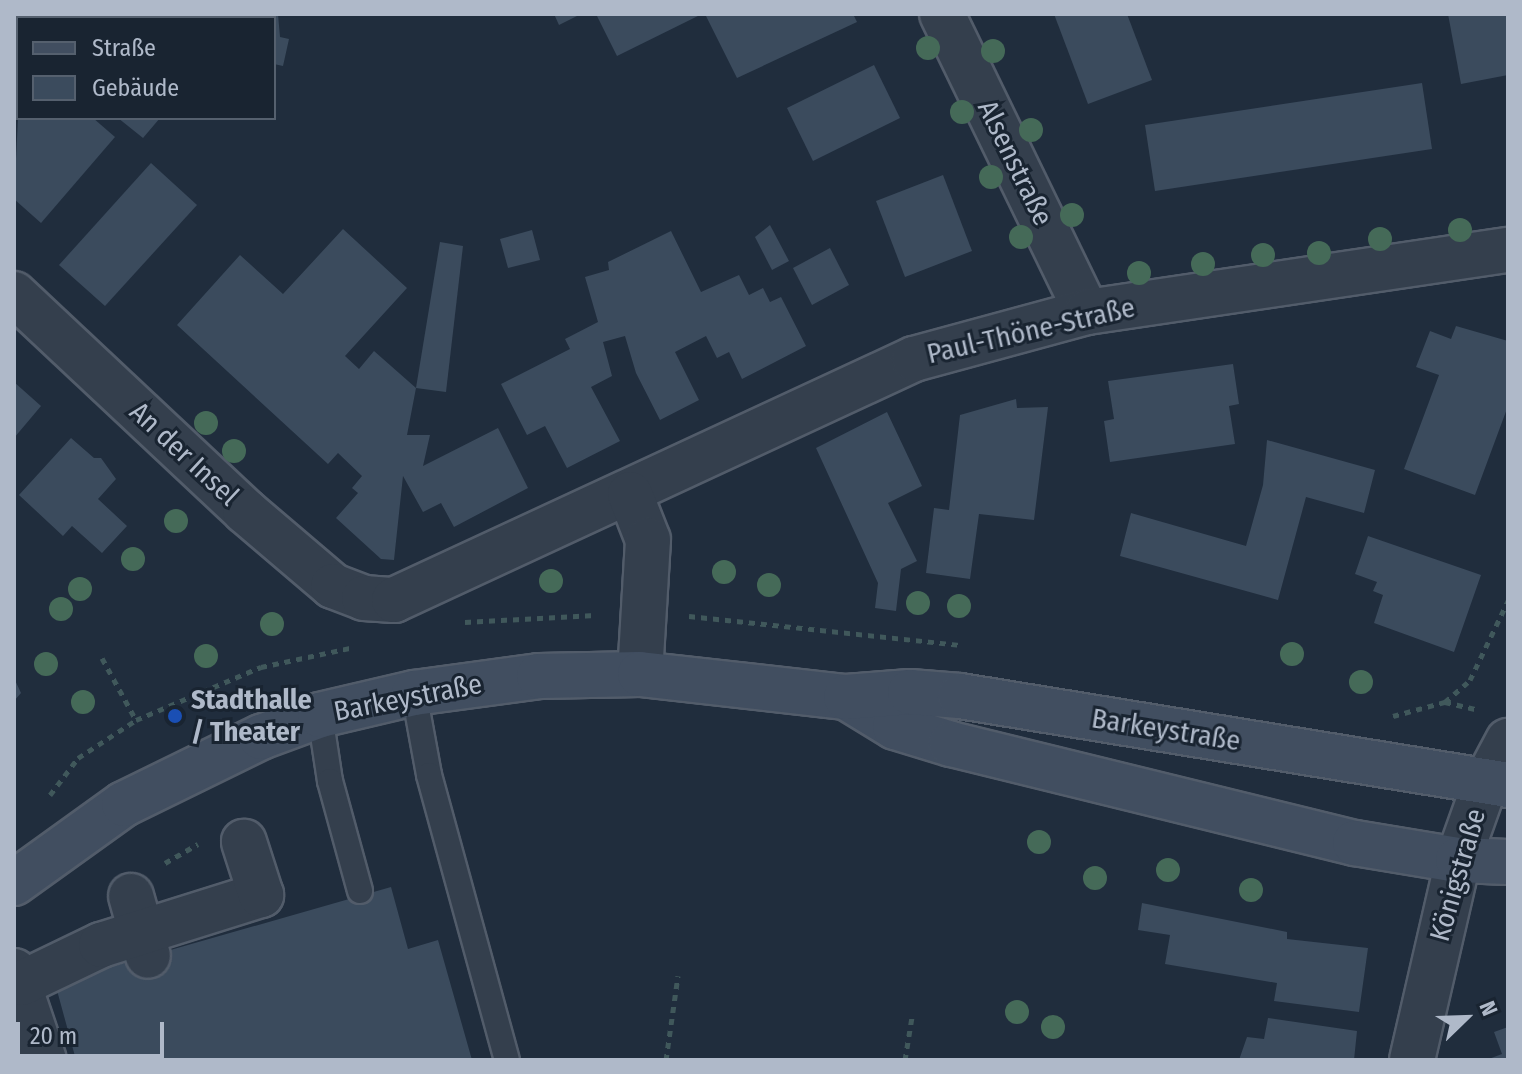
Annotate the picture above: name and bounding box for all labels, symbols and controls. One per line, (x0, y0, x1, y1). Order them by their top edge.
legend (16, 16, 276, 120)
text: Straße (92, 34, 156, 62)
text: Gebäude (92, 74, 179, 102)
street label: Alsenstraße (970, 95, 1060, 231)
street label: Paul-Thöne-Straße (924, 291, 1138, 371)
street label: An der Insel (123, 395, 245, 513)
street label: Barkeystraße (331, 667, 485, 729)
place label: Stadthalle / Theater (191, 683, 312, 749)
street label: Barkeystraße (1089, 702, 1243, 758)
marker: Stadthalle / Theater (166, 707, 184, 725)
street label: Königstraße (1423, 805, 1493, 945)
north arrow (1426, 978, 1506, 1058)
text: N (1474, 997, 1504, 1020)
scale bar (20, 1006, 168, 1056)
text: 20 m (30, 1022, 77, 1050)

